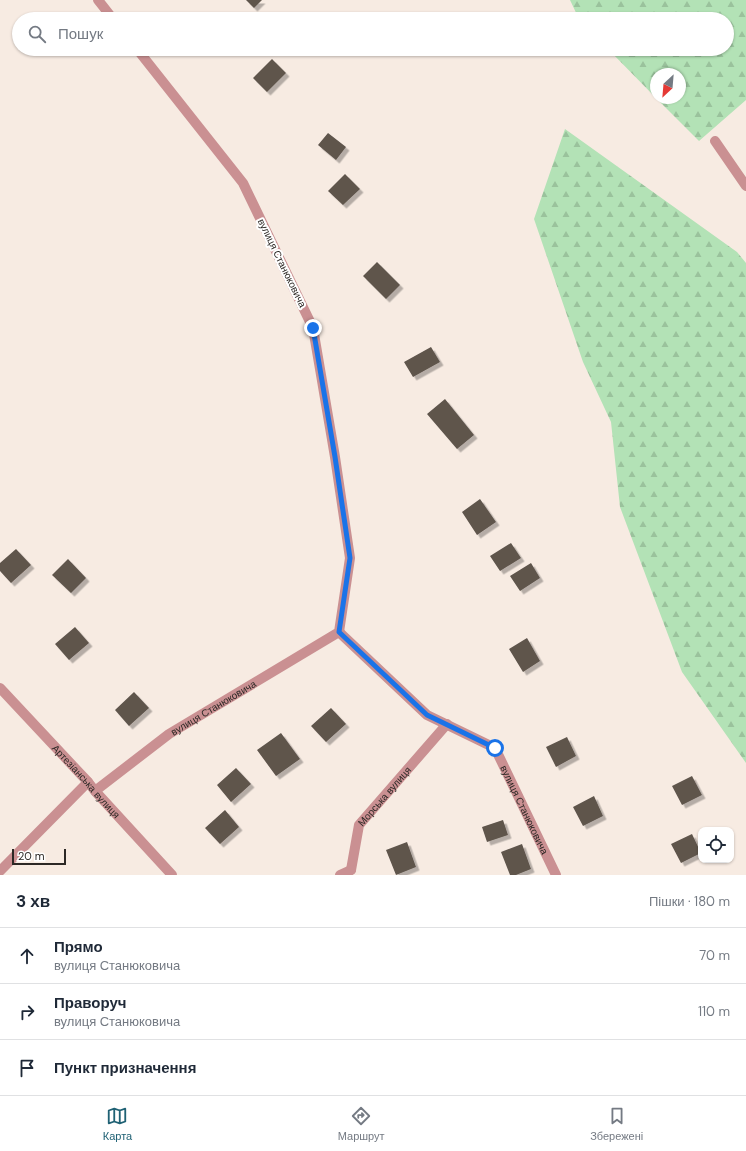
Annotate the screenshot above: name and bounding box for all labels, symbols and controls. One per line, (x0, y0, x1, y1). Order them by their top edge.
search box (12, 12, 734, 56)
icon: search (26, 23, 48, 45)
text: Пошук (58, 24, 103, 44)
north arrow (650, 68, 686, 104)
street label: вулиця Станюковича (255, 217, 309, 310)
route end (304, 319, 322, 337)
street label: вулиця Станюковича (168, 677, 259, 738)
route start (486, 739, 504, 757)
street label: Артезіанська вулиця (49, 741, 123, 821)
street label: вулиця Станюковича (498, 763, 552, 857)
street label: Морська вулиця (355, 764, 414, 829)
map controls (698, 827, 734, 863)
button: locate (698, 827, 734, 863)
scale bar (12, 847, 66, 866)
text: 20 m (18, 849, 44, 863)
text: 3 хв (16, 890, 50, 912)
text: Пішки · 180 m (649, 893, 730, 910)
text: Прямо (54, 937, 103, 957)
icon: ahead (16, 945, 38, 967)
text: 70 m (699, 947, 730, 964)
text: вулиця Станюковича (54, 957, 180, 974)
text: Праворуч (54, 993, 127, 1013)
icon: right (16, 1001, 38, 1023)
text: 110 m (698, 1003, 730, 1020)
text: вулиця Станюковича (54, 1013, 180, 1030)
icon: arrive (16, 1057, 38, 1079)
text: Пункт призначення (54, 1058, 196, 1078)
tab: Карта (103, 1105, 132, 1143)
tab: Маршрут (338, 1105, 385, 1143)
tab: Збережені (590, 1105, 643, 1143)

